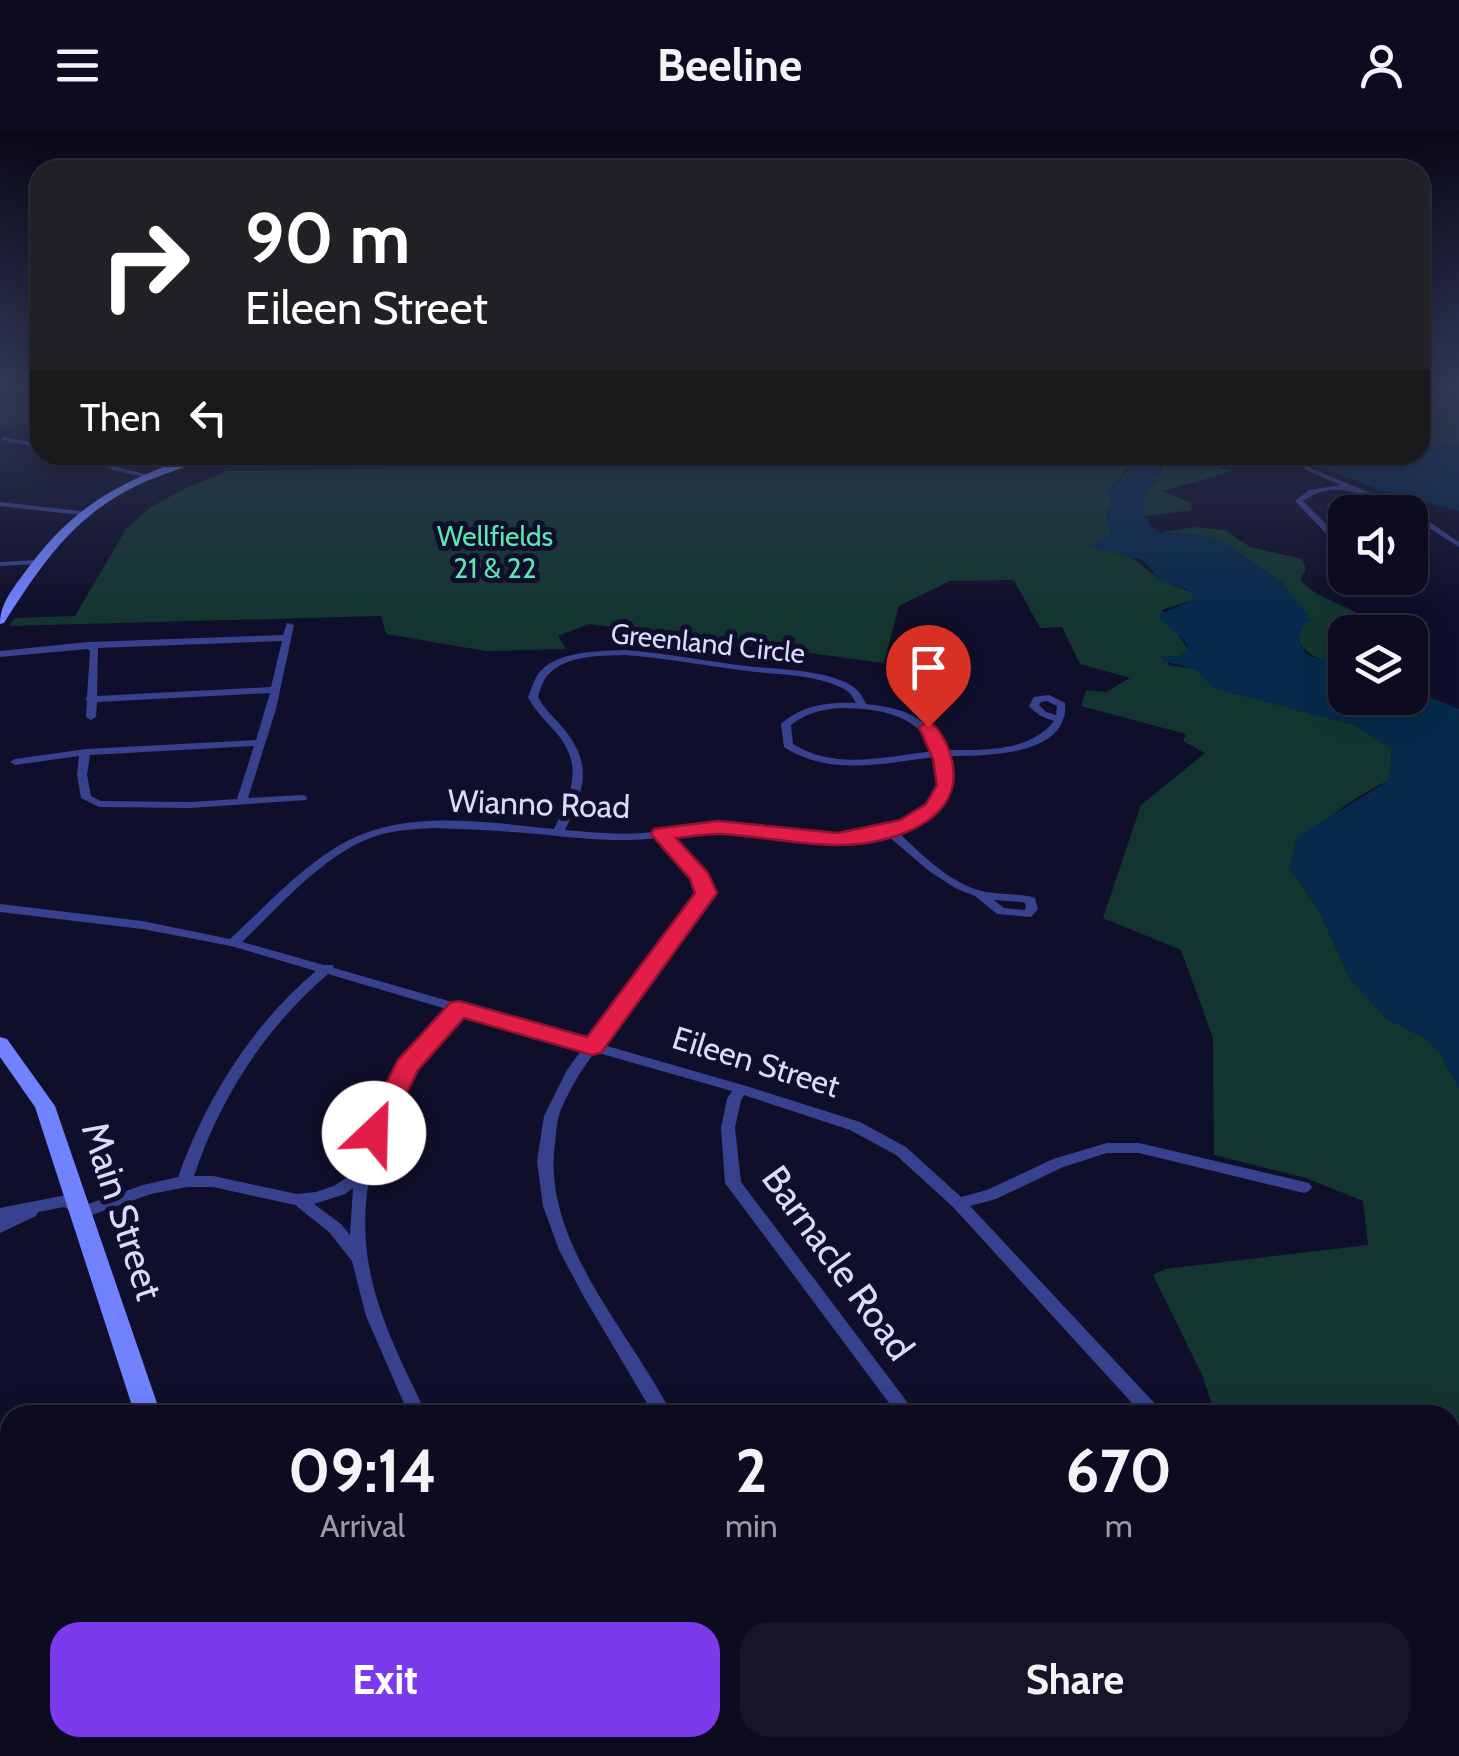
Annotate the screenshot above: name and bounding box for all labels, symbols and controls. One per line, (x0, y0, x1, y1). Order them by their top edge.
icon: menu (50, 38, 105, 93)
text: Beeline (657, 38, 802, 92)
icon: person (1354, 38, 1409, 93)
text: 90 m (245, 195, 410, 281)
icon: right (80, 200, 210, 330)
text: Eileen Street (245, 281, 488, 335)
icon: left (181, 390, 236, 445)
text: Then (80, 394, 161, 441)
map controls (1328, 495, 1428, 715)
button: sound (1328, 495, 1428, 595)
park label: Wellfields 21 & 22 (437, 519, 553, 585)
button: layers (1328, 615, 1428, 715)
street label: Greenland Circle (609, 616, 807, 670)
pin (886, 625, 971, 728)
icon: arrive (901, 640, 956, 695)
street label: Wianno Road (447, 781, 631, 826)
street label: Eileen Street (668, 1018, 845, 1105)
position arrow (322, 1081, 426, 1185)
street label: Main Street (72, 1116, 173, 1306)
street label: Barnacle Road (752, 1156, 925, 1369)
text: 09:14 (288, 1434, 437, 1507)
text: 2 (735, 1434, 767, 1507)
text: 670 (1066, 1434, 1172, 1507)
text: Arrival (320, 1506, 405, 1545)
text: min (725, 1506, 778, 1545)
text: m (1105, 1506, 1133, 1545)
button: Exit (50, 1622, 720, 1737)
button: Share (740, 1622, 1410, 1737)

